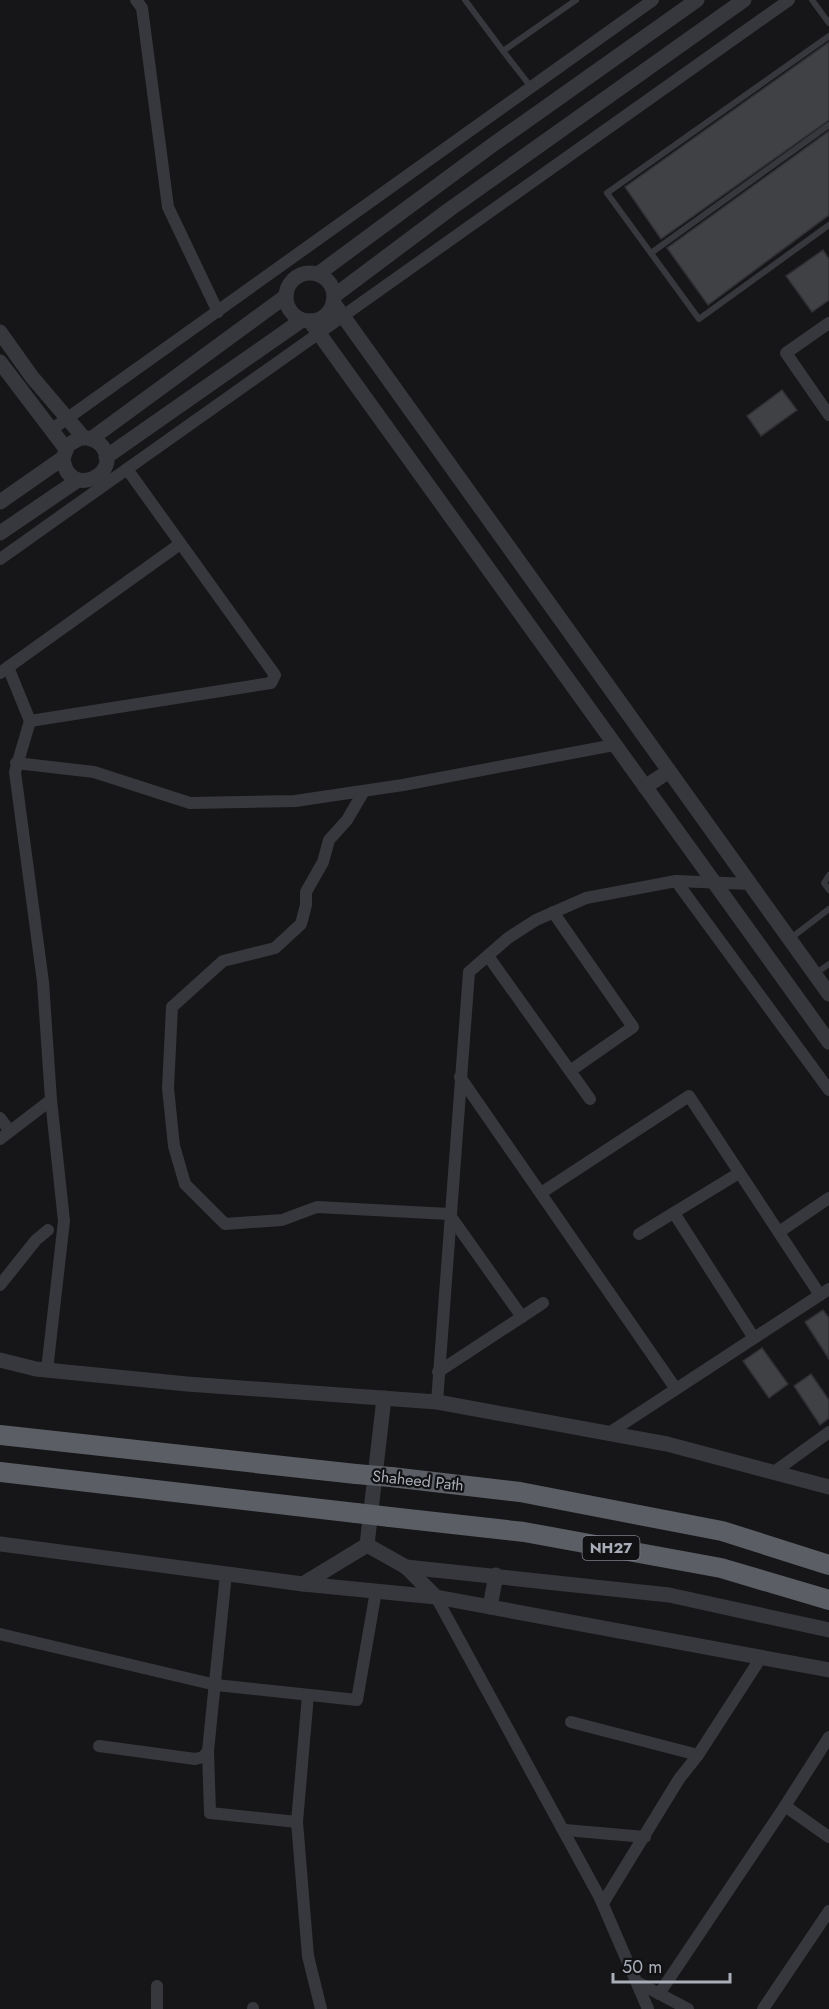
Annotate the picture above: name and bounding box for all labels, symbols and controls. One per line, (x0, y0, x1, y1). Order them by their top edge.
street label: Shaheed Path (371, 1464, 465, 1497)
road number: NH27 (582, 1536, 640, 1560)
scale bar (613, 1946, 730, 1984)
text: 50 m (622, 1954, 662, 1980)

